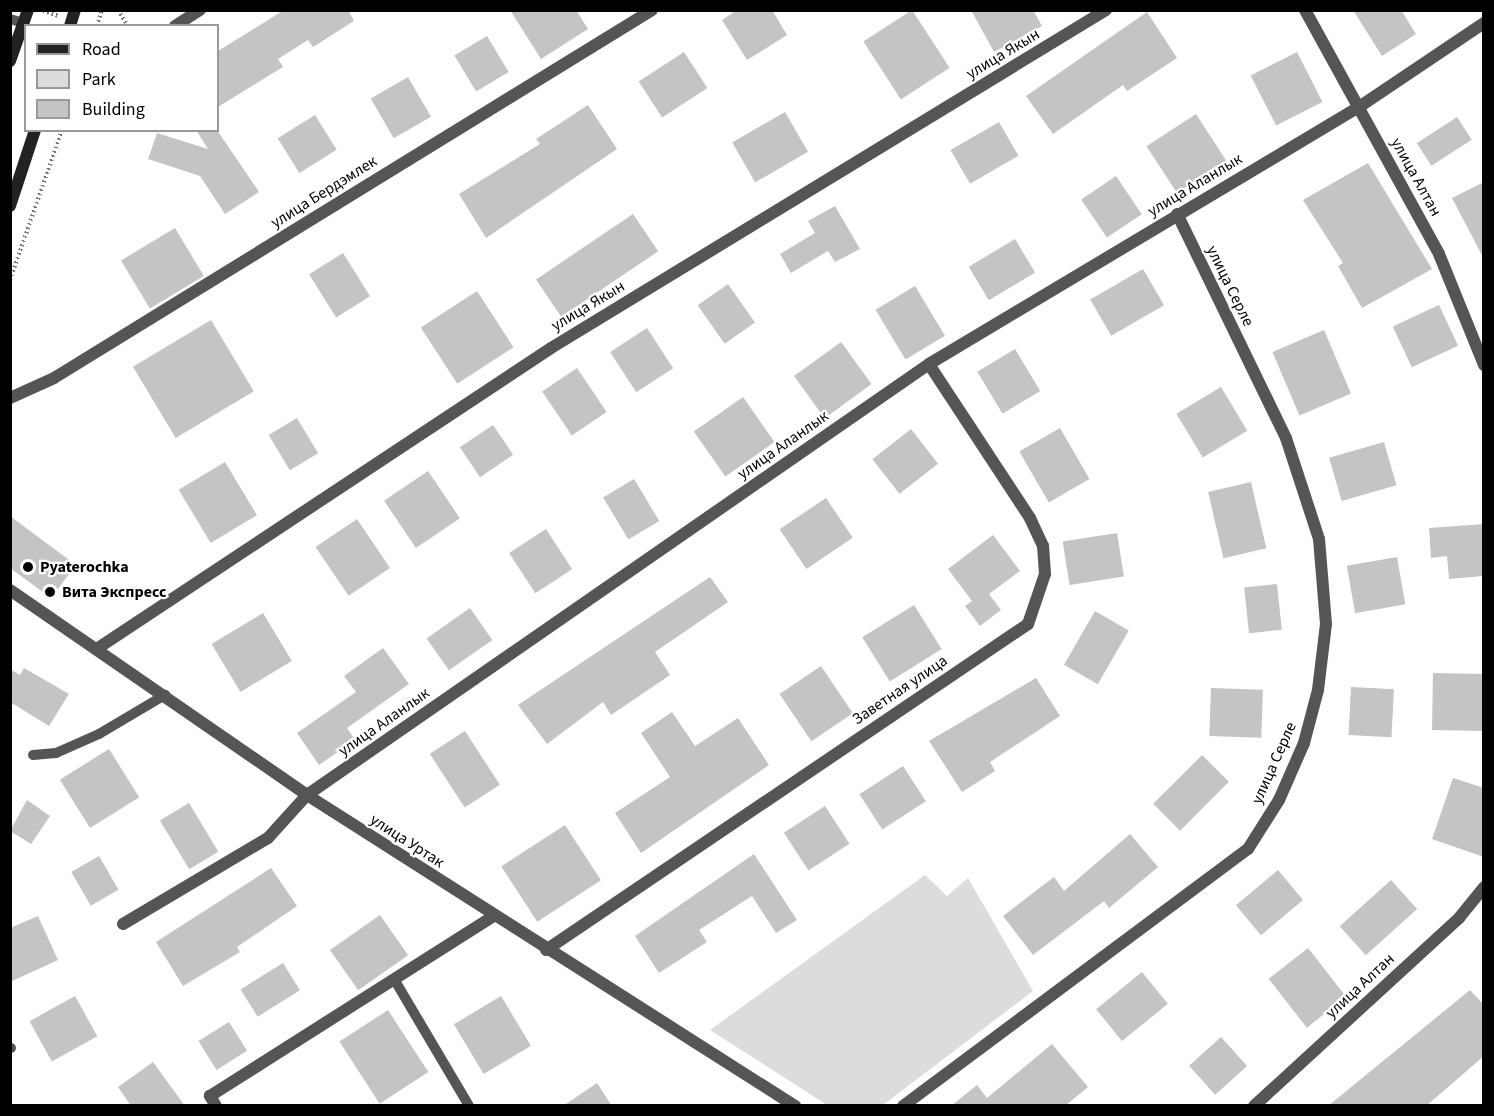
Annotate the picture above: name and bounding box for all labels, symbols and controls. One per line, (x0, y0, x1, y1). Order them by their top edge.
legend (24, 24, 219, 132)
street label: улица Якын (963, 25, 1043, 83)
text: Road (82, 37, 121, 62)
text: Park (82, 67, 116, 92)
text: Building (82, 97, 145, 122)
street label: улица Алтан (1387, 134, 1445, 220)
street label: улица Аланлык (1144, 149, 1246, 221)
street label: улица Бердэмлек (267, 152, 381, 232)
street label: улица Серле (1202, 242, 1258, 330)
street label: улица Якын (548, 277, 628, 335)
street label: улица Аланлык (734, 406, 832, 484)
place label: Pyaterochka (40, 557, 129, 577)
marker: Pyaterochka (21, 560, 35, 574)
place label: Вита Экспресс (62, 582, 166, 602)
marker: Вита Экспресс (43, 585, 57, 599)
street label: Заветная улица (849, 651, 951, 729)
street label: улица Аланлык (335, 683, 433, 761)
street label: улица Серле (1247, 719, 1301, 807)
street label: улица Уртак (366, 810, 448, 872)
street label: улица Алтан (1322, 949, 1398, 1023)

